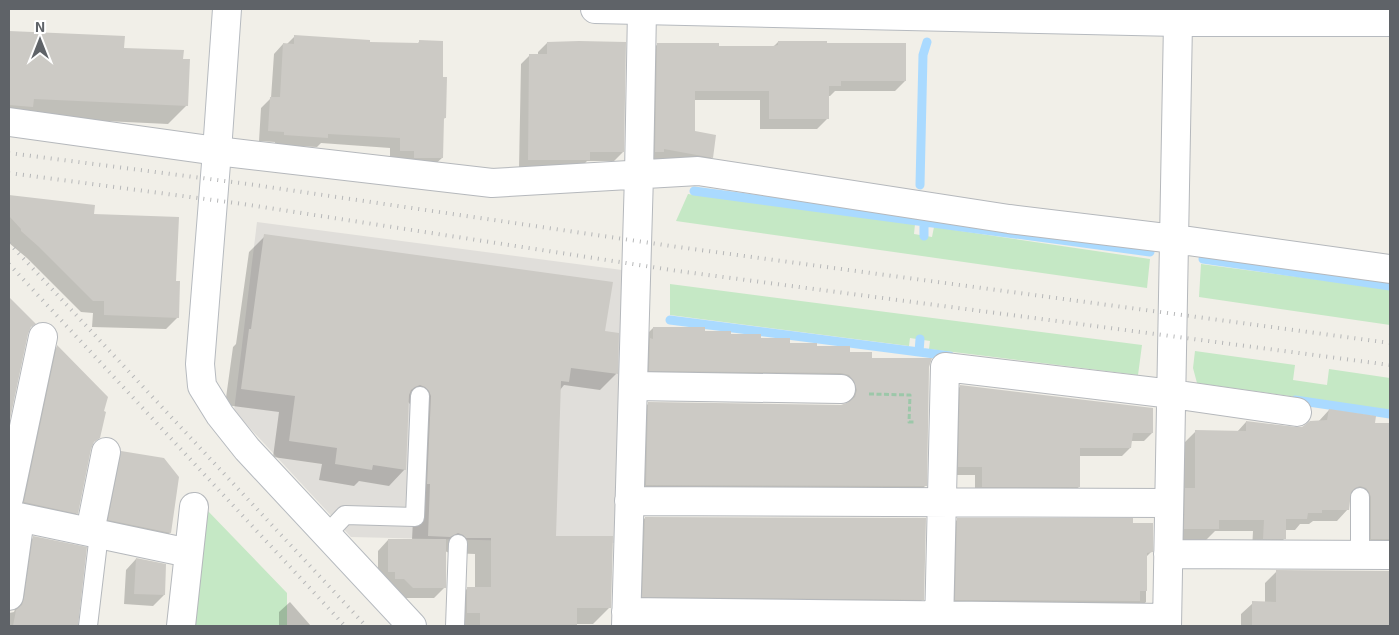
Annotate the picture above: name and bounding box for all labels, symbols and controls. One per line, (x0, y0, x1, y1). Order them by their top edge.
north arrow (15, 15, 65, 65)
text: N (35, 18, 45, 35)

